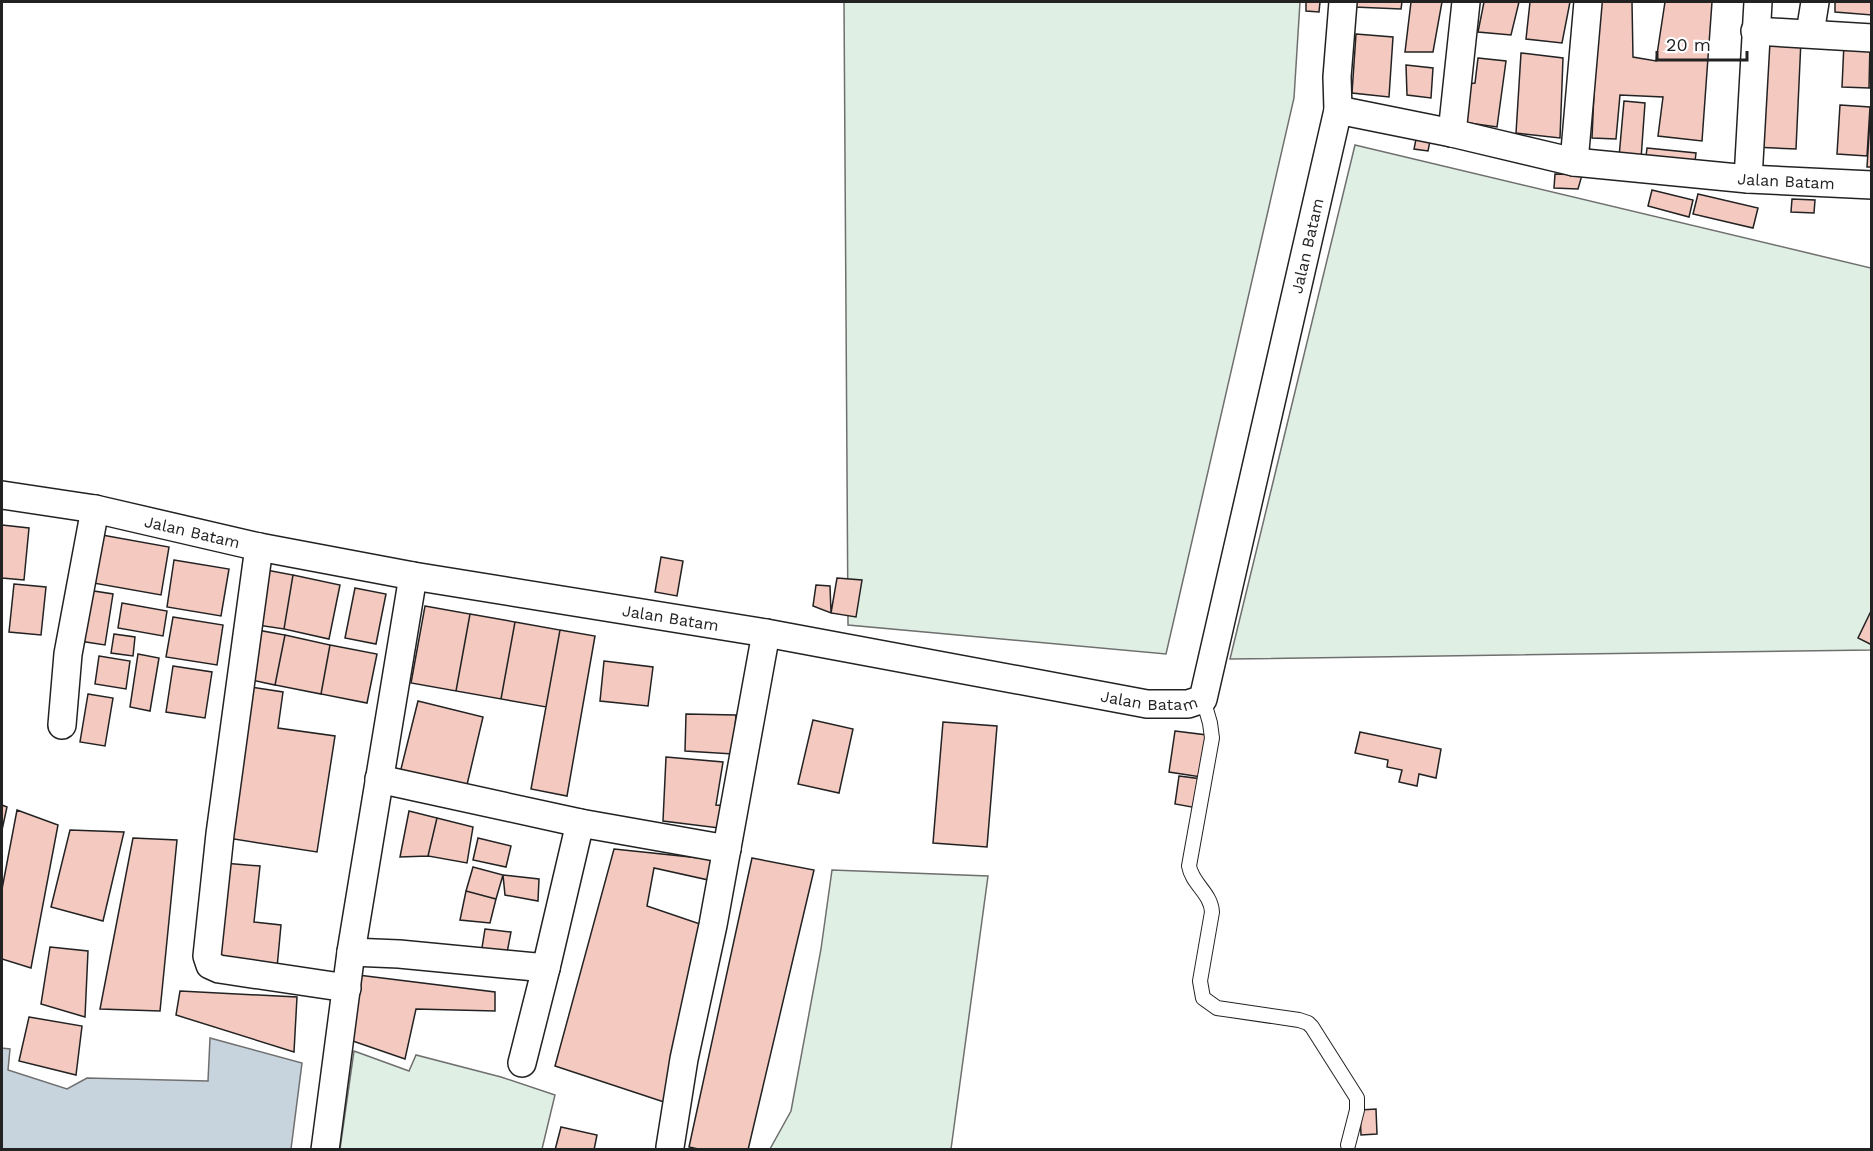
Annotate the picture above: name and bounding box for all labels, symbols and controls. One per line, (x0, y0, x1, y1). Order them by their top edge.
scale bar (1657, 24, 1747, 62)
text: 20 m (1666, 34, 1711, 55)
street label: Jalan Batam (1737, 169, 1835, 193)
street label: Jalan Batam (1287, 196, 1328, 296)
street label: Jalan Batam (143, 512, 242, 552)
street label: Jalan Batam (621, 601, 720, 635)
street label: Jalan Batam (1099, 687, 1200, 715)

